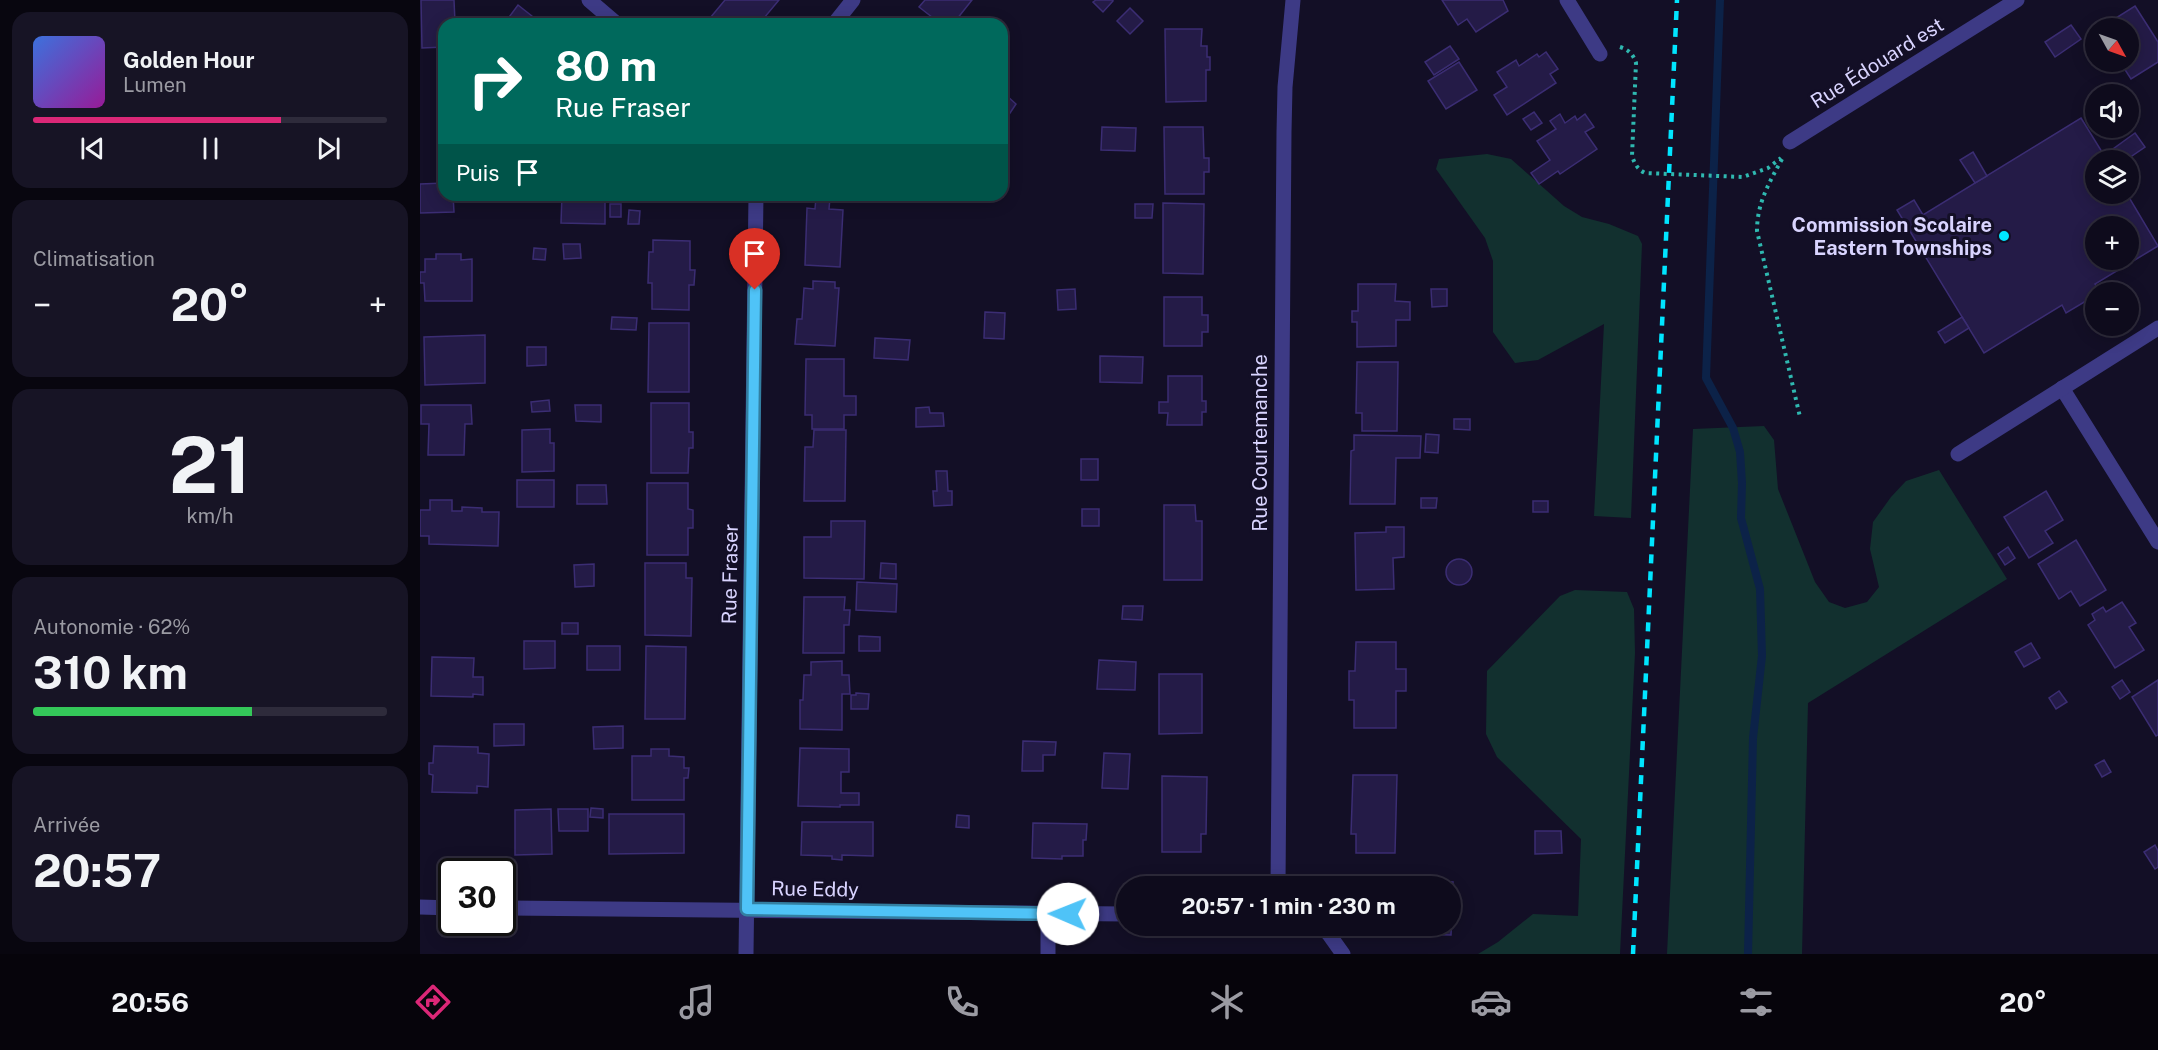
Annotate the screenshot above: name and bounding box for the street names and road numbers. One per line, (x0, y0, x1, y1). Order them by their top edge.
street label: Rue Édouard est (1806, 12, 1948, 114)
street label: Rue Courtemanche (1248, 354, 1272, 532)
street label: Rue Fraser (717, 523, 743, 625)
street label: Rue Eddy (771, 876, 859, 902)

